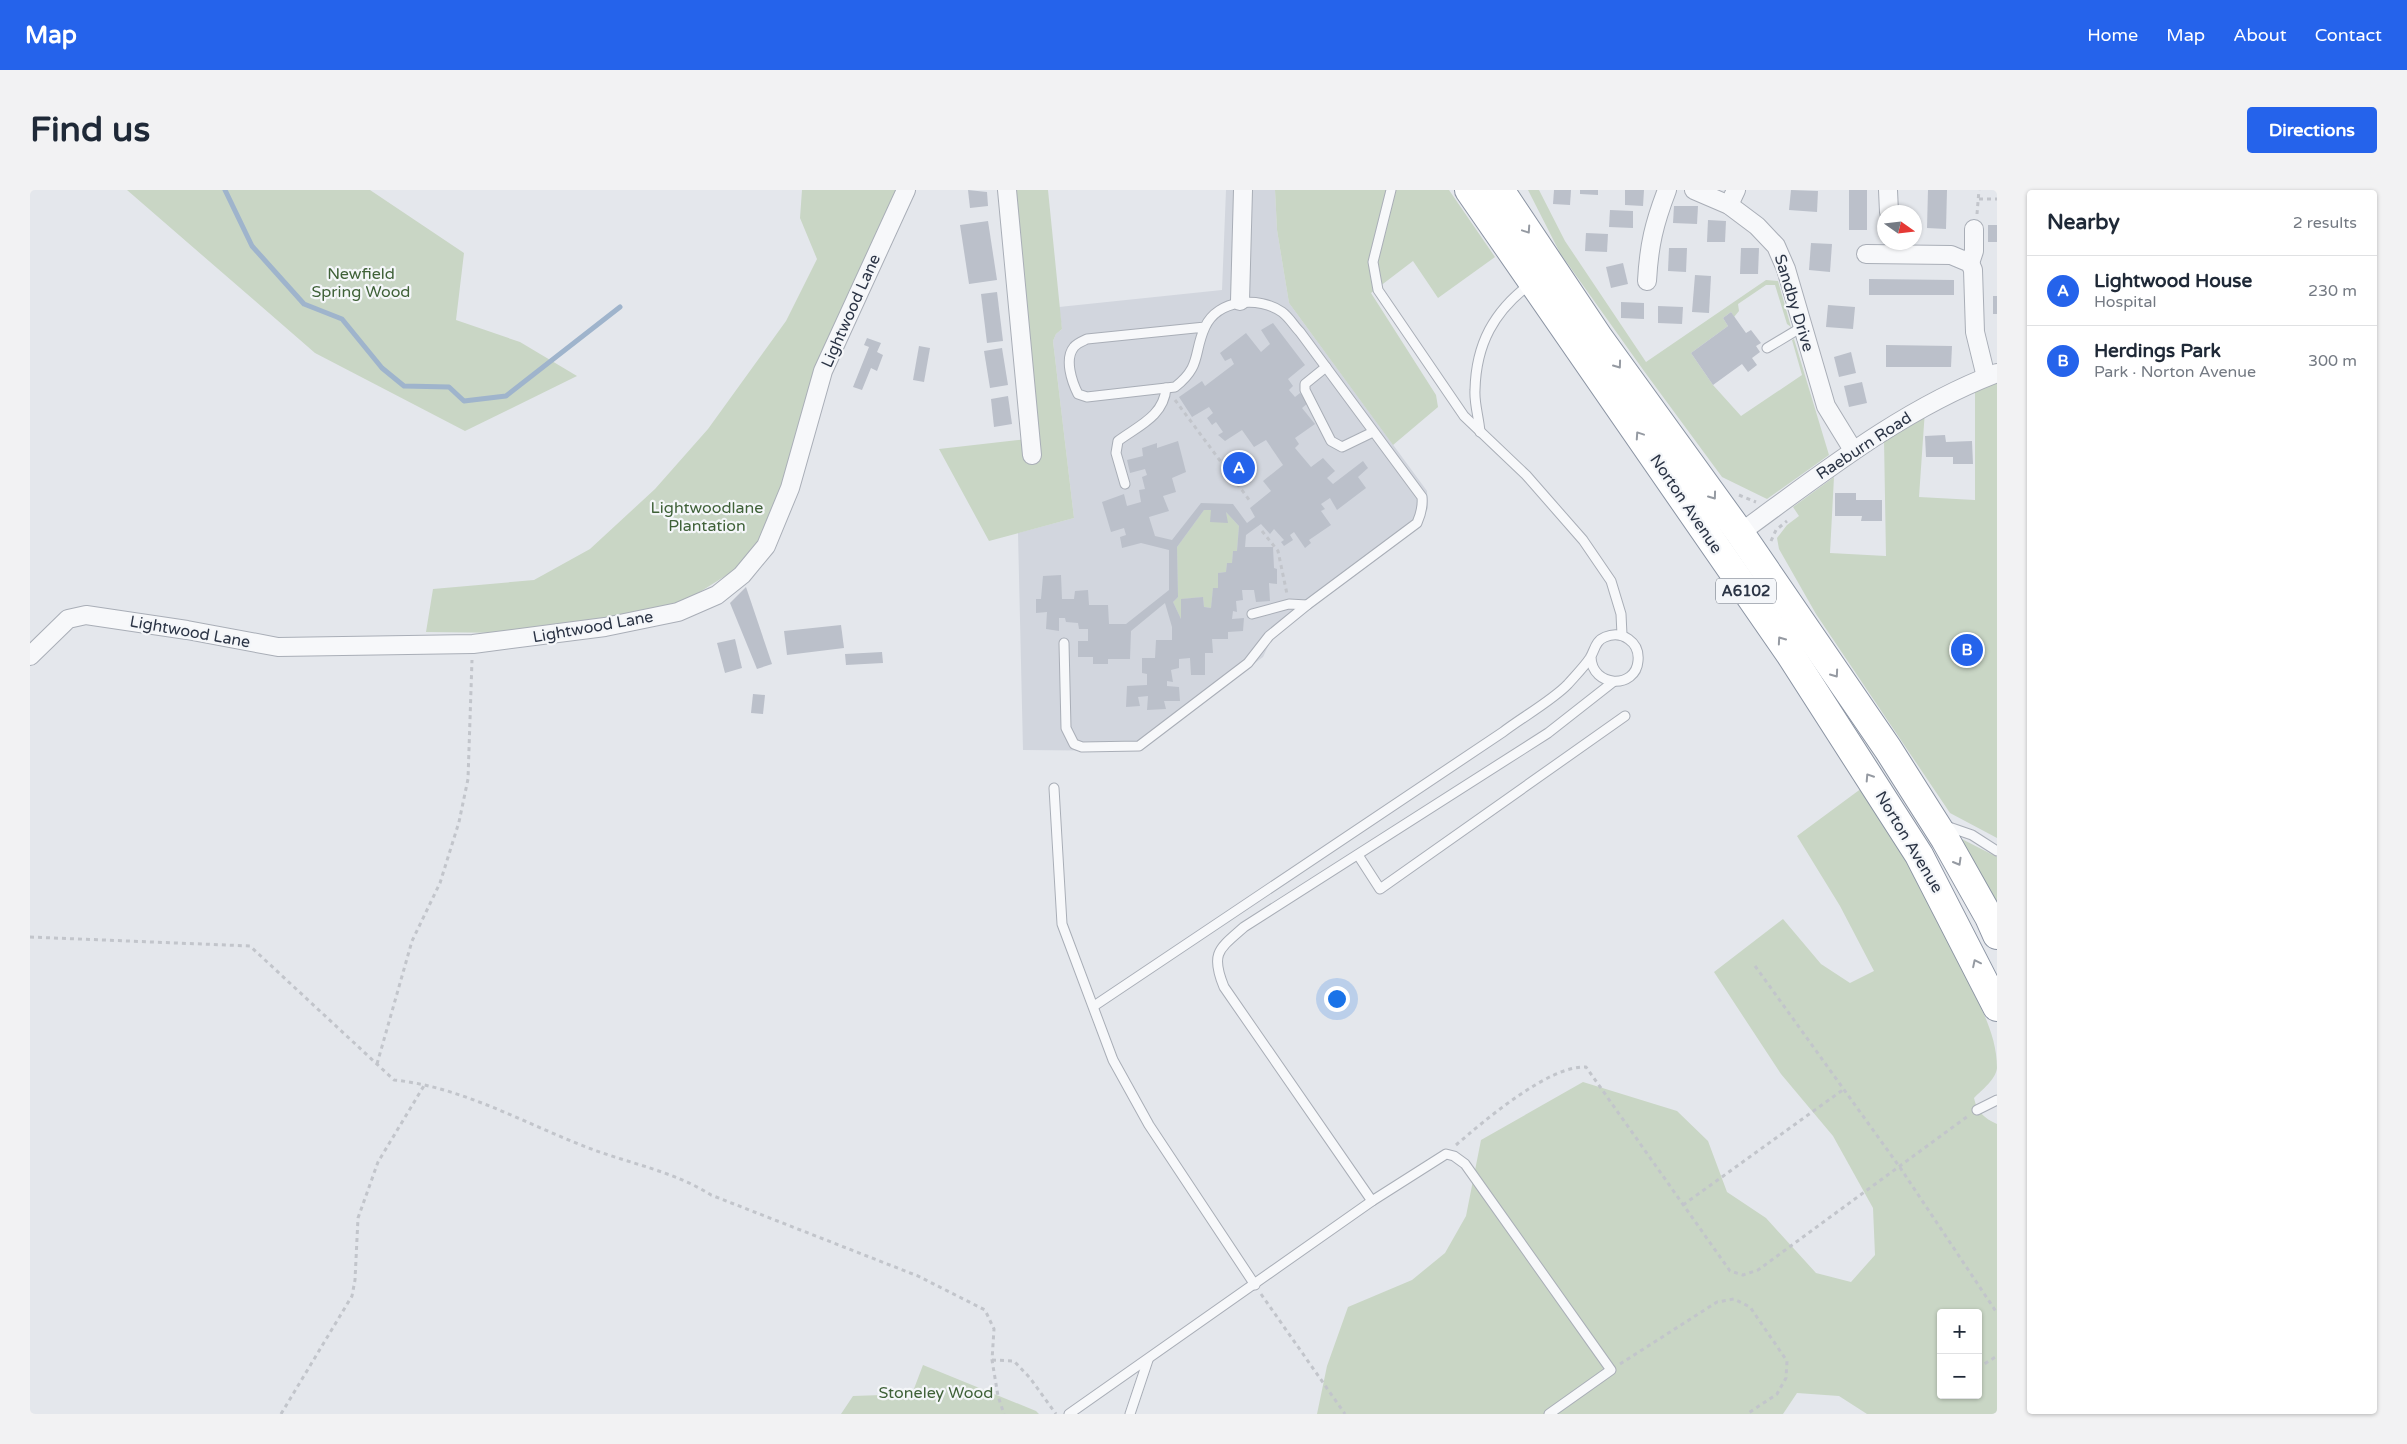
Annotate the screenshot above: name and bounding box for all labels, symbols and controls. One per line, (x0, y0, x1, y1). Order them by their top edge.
text: Map (25, 21, 77, 50)
text: Home (2087, 24, 2138, 46)
text: Map (2166, 24, 2205, 46)
text: About (2233, 24, 2287, 46)
text: Contact (2315, 24, 2382, 46)
button: Directions (2247, 107, 2377, 153)
text: Find us (30, 109, 150, 151)
north arrow (1877, 205, 1922, 250)
text: Nearby (2047, 210, 2120, 235)
text: 2 results (2293, 213, 2357, 233)
one-way arrow (1521, 225, 1530, 234)
street label: Lightwood Lane (817, 251, 885, 371)
street label: Sandby Drive (1770, 252, 1818, 354)
park label: Newfield Spring Wood (312, 264, 410, 302)
text: Lightwood House (2094, 270, 2252, 292)
text: A (2057, 281, 2069, 301)
text: 230 m (2308, 281, 2357, 301)
text: Hospital (2094, 292, 2156, 312)
text: Herdings Park (2094, 340, 2221, 362)
text: B (2057, 351, 2069, 371)
text: 300 m (2308, 351, 2357, 371)
one-way arrow (1612, 359, 1621, 369)
text: Park · Norton Avenue (2094, 362, 2256, 382)
street label: Raeburn Road (1813, 408, 1915, 484)
one-way arrow (1635, 431, 1645, 440)
pin: A (1223, 449, 1255, 487)
street label: Norton Avenue (1645, 451, 1727, 557)
one-way arrow (1707, 491, 1717, 500)
park label: Lightwoodlane Plantation (651, 498, 763, 536)
road number: A6102 (1716, 578, 1776, 604)
street label: Lightwood Lane (531, 607, 655, 647)
street label: Lightwood Lane (128, 612, 252, 652)
pin: B (1951, 631, 1983, 669)
one-way arrow (1778, 636, 1787, 646)
one-way arrow (1829, 668, 1838, 677)
one-way arrow (1866, 773, 1875, 782)
street label: Norton Avenue (1871, 787, 1947, 897)
one-way arrow (1951, 857, 1961, 866)
one-way arrow (1972, 959, 1982, 968)
your location (1324, 986, 1350, 1012)
map controls (1937, 1309, 1982, 1399)
button: + (1937, 1309, 1982, 1354)
button: − (1937, 1354, 1982, 1399)
park label: Stoneley Wood (879, 1383, 993, 1403)

